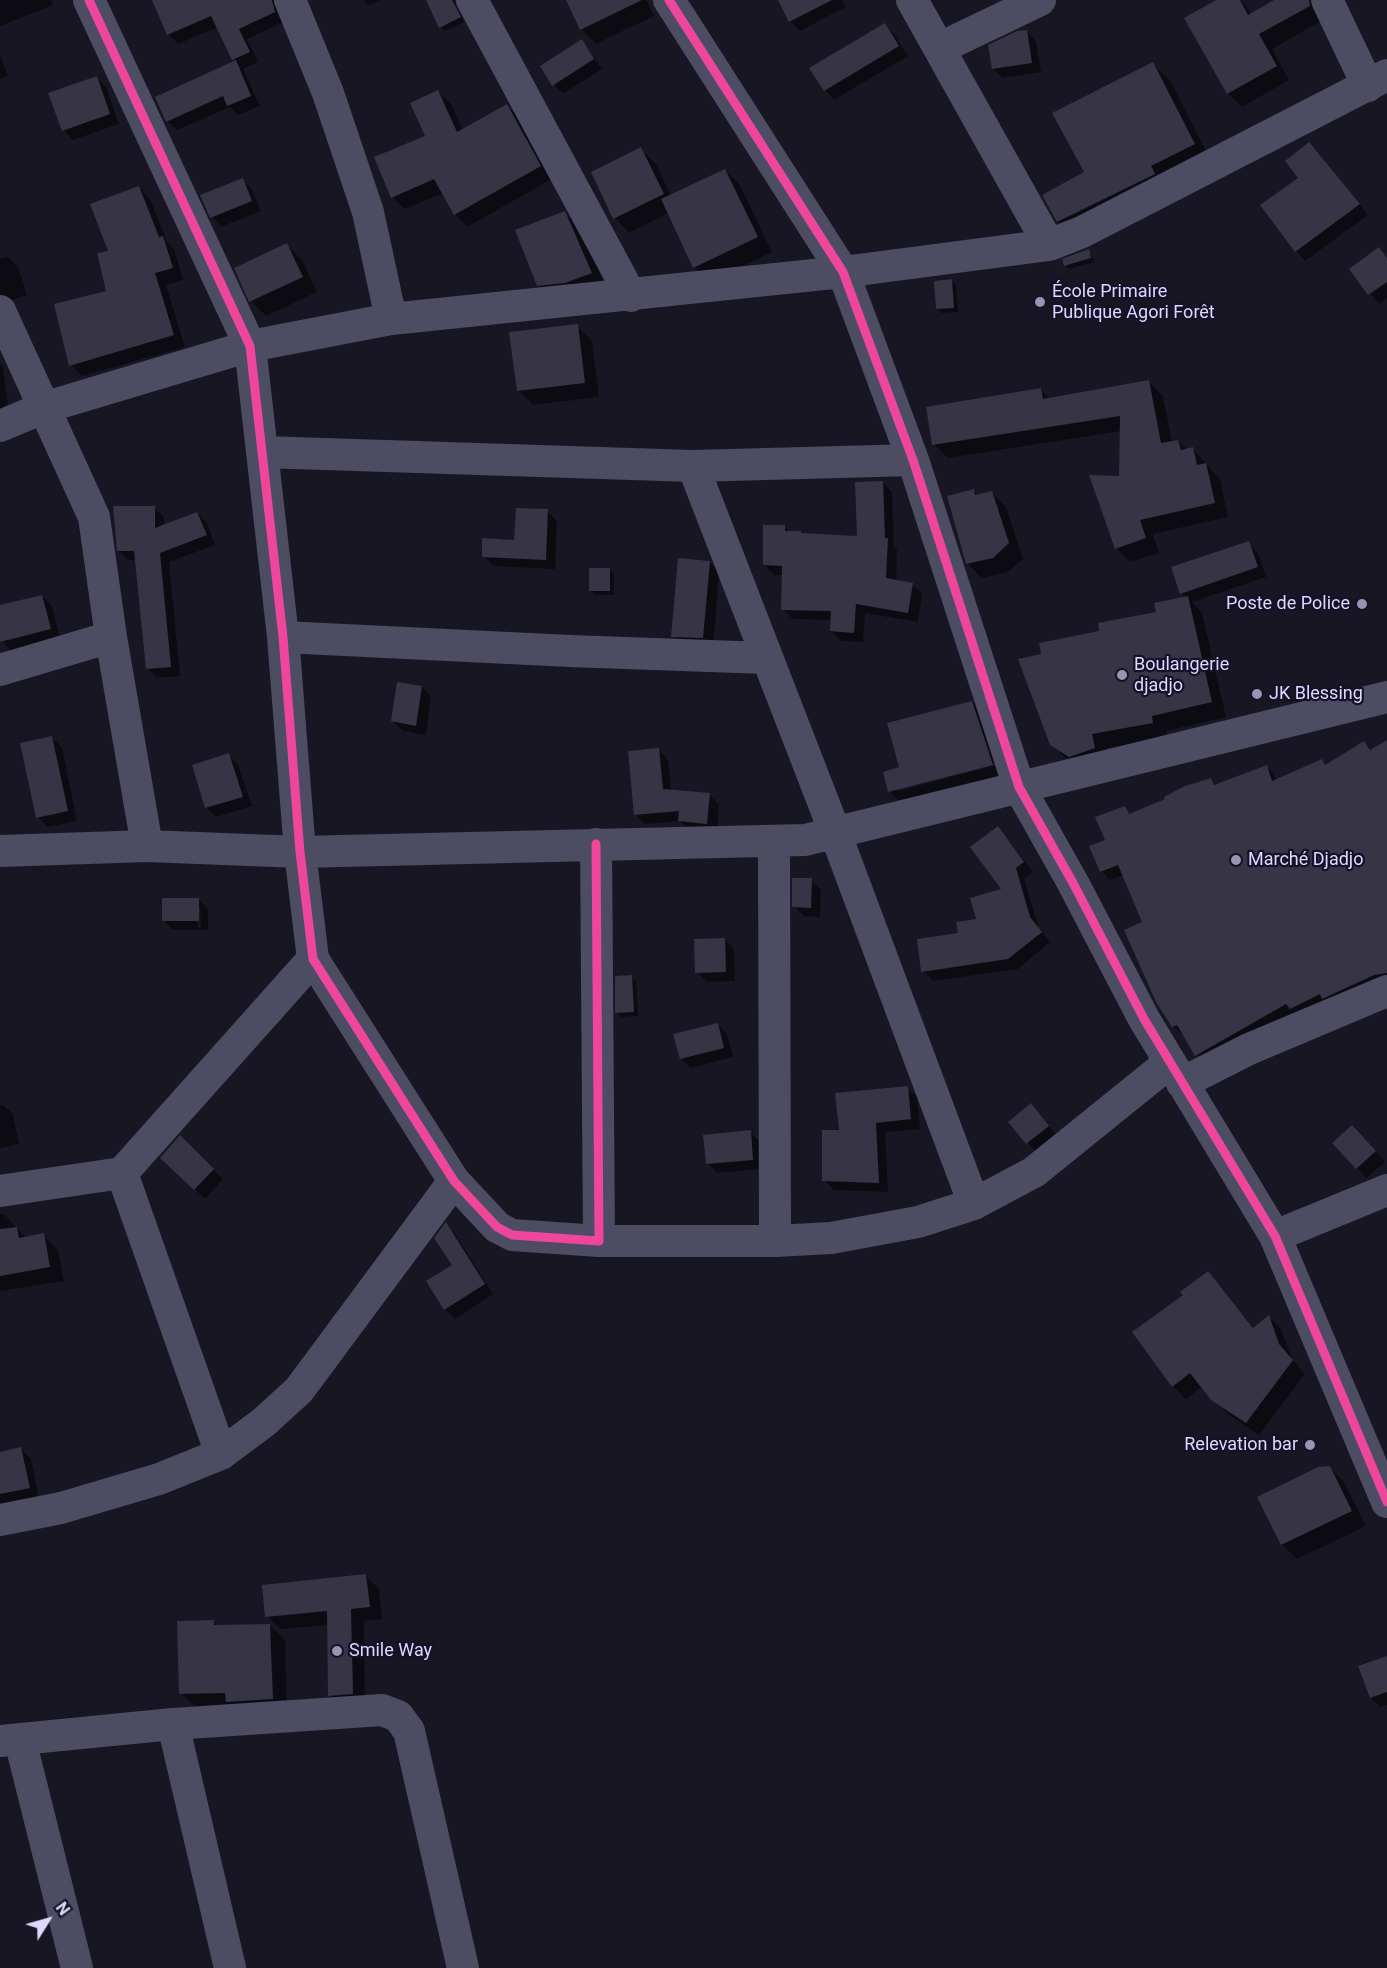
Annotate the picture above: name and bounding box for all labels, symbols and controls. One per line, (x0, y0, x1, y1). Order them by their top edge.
place label: École Primaire Publique Agori Forêt (1052, 281, 1215, 324)
marker: École Primaire Publique Agori Forêt (1033, 295, 1047, 309)
place label: Poste de Police (1226, 593, 1350, 615)
marker: Poste de Police (1355, 597, 1369, 611)
place label: Boulangerie djadjo (1134, 654, 1229, 696)
marker: Boulangerie djadjo (1115, 668, 1129, 682)
place label: JK Blessing (1269, 683, 1363, 705)
marker: JK Blessing (1250, 687, 1264, 701)
place label: Marché Djadjo (1248, 849, 1363, 871)
marker: Marché Djadjo (1229, 853, 1243, 867)
place label: Relevation bar (1184, 1434, 1298, 1456)
marker: Relevation bar (1303, 1438, 1317, 1452)
place label: Smile Way (349, 1640, 432, 1662)
marker: Smile Way (330, 1644, 344, 1658)
north arrow (18, 1890, 78, 1950)
text: N (52, 1899, 74, 1919)

